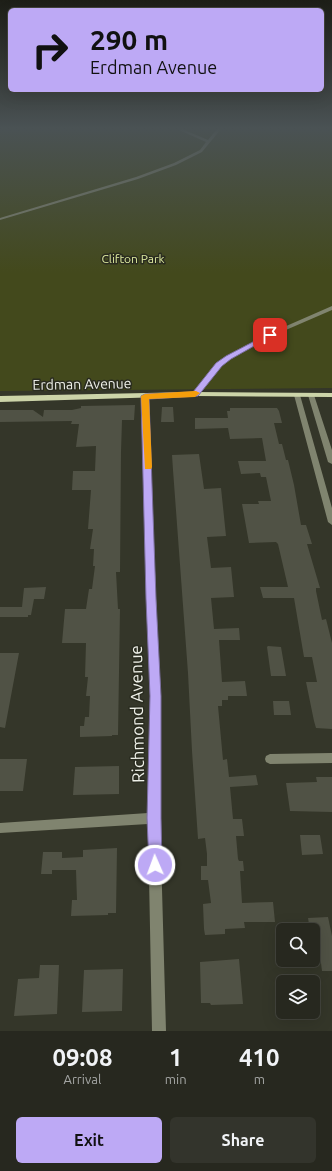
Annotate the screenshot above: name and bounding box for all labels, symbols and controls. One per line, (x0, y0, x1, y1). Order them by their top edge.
icon: right (24, 24, 76, 76)
text: 290 m (90, 24, 168, 55)
text: Erdman Avenue (90, 57, 217, 77)
park label: Clifton Park (101, 252, 165, 265)
pin (253, 318, 287, 352)
icon: arrive (259, 324, 281, 346)
street label: Erdman Avenue (32, 375, 132, 393)
street label: Richmond Avenue (126, 645, 147, 783)
position arrow (134, 844, 176, 886)
map controls (276, 923, 320, 1019)
button: search (276, 923, 320, 967)
button: layers (276, 975, 320, 1019)
text: 09:08 (52, 1044, 112, 1071)
text: 1 (169, 1044, 182, 1071)
text: 410 (239, 1044, 280, 1071)
text: Arrival (63, 1072, 101, 1086)
text: min (165, 1072, 187, 1086)
text: m (254, 1072, 265, 1086)
button: Exit (16, 1117, 162, 1163)
button: Share (170, 1117, 316, 1163)

